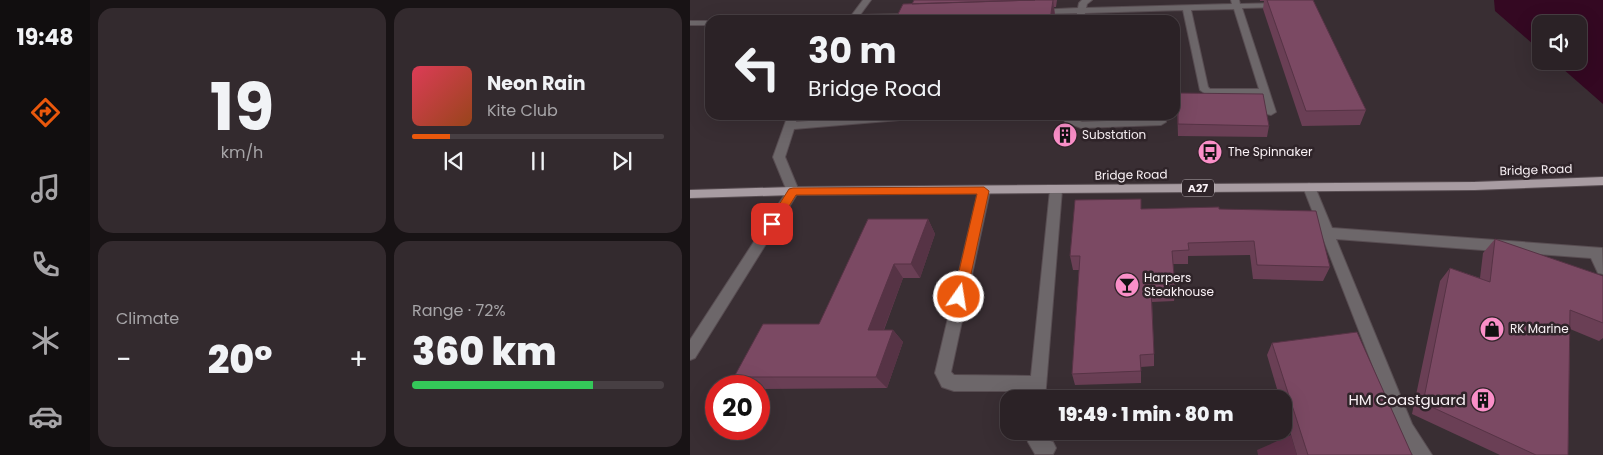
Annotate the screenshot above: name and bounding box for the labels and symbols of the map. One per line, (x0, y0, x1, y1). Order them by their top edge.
building icon: Substation (1052, 122, 1078, 148)
place label: Substation (1082, 126, 1146, 143)
bus stop icon: The Spinnaker (1197, 139, 1223, 165)
place label: The Spinnaker (1228, 143, 1313, 160)
street label: Bridge Road (1499, 160, 1573, 179)
street label: Bridge Road (1094, 165, 1168, 184)
road number: A27 (1182, 180, 1214, 197)
pin (751, 203, 793, 245)
place label: Harpers Steakhouse (1144, 269, 1214, 300)
position arrow (932, 270, 984, 322)
bar icon: Harpers Steakhouse (1114, 272, 1140, 298)
shop icon: RK Marine (1479, 316, 1505, 342)
place label: RK Marine (1510, 320, 1569, 337)
speed limit sign: 20 (705, 375, 770, 440)
building icon: HM Coastguard (1470, 387, 1496, 413)
place label: HM Coastguard (1348, 389, 1466, 410)

